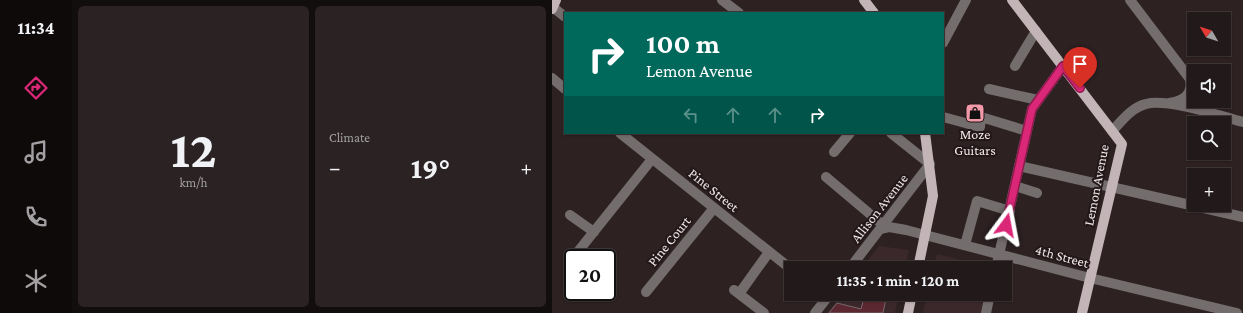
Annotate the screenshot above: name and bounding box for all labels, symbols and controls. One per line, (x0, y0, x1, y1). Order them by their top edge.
north arrow (1187, 12, 1231, 56)
map controls (1187, 12, 1231, 212)
text: 11:34 (18, 18, 54, 38)
icon: right (580, 28, 632, 80)
text: 100 m (646, 28, 720, 59)
pin (1063, 47, 1097, 88)
icon: arrive (1069, 53, 1091, 75)
text: Lemon Avenue (646, 61, 752, 81)
button: sound (1187, 64, 1231, 108)
icon: directions (22, 74, 50, 102)
shop icon: Moze Guitars (964, 102, 986, 124)
icon: left (680, 104, 702, 126)
icon: ahead (722, 104, 744, 126)
icon: ahead (764, 104, 786, 126)
icon: right (806, 104, 828, 126)
button: search (1187, 116, 1231, 160)
text: 12 (171, 120, 216, 178)
place label: Moze Guitars (954, 126, 996, 158)
text: Climate (329, 130, 370, 145)
icon: music (22, 138, 50, 166)
street label: Lemon Avenue (1080, 143, 1112, 227)
text: 19° (411, 151, 450, 184)
text: − (329, 155, 341, 180)
text: + (520, 155, 532, 180)
street label: Pine Street (686, 165, 743, 215)
button: + (1187, 168, 1231, 212)
street label: Allison Avenue (847, 170, 911, 246)
text: km/h (179, 175, 208, 190)
icon: phone (22, 203, 50, 231)
position arrow (985, 204, 1027, 246)
street label: Pine Court (644, 213, 694, 269)
street label: 4th Street (1033, 241, 1091, 271)
speed limit sign: 20 (564, 249, 616, 301)
icon: climate (22, 267, 50, 295)
text: 11:35 · 1 min · 120 m (837, 273, 959, 289)

